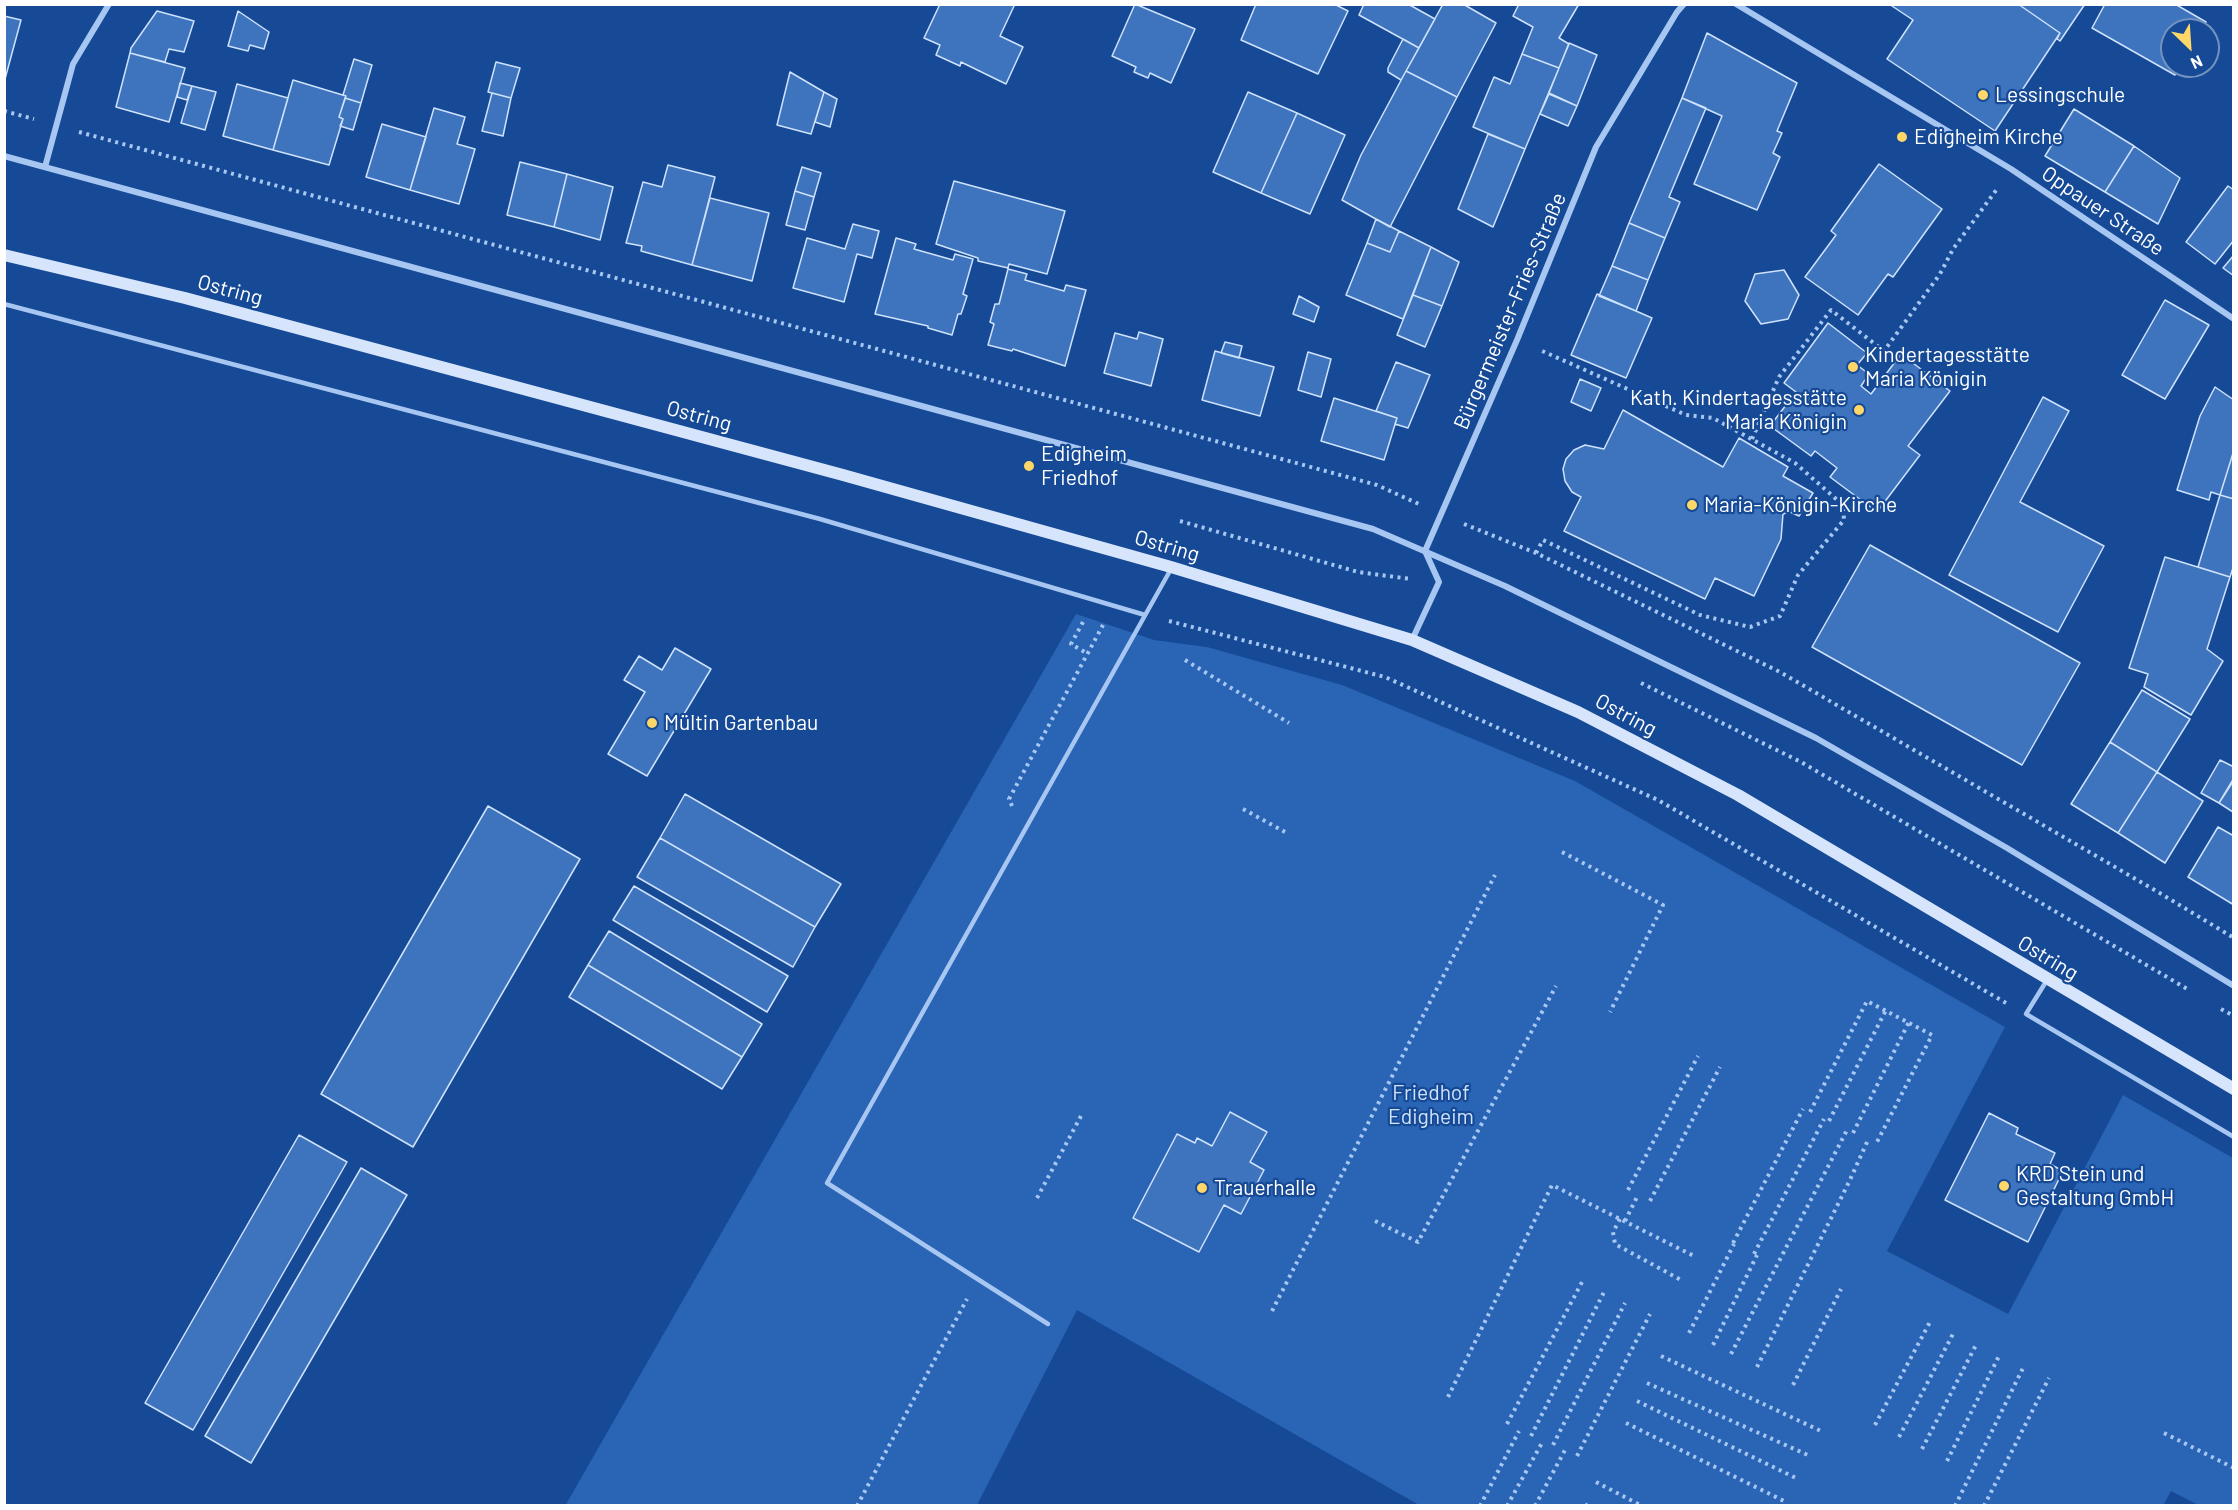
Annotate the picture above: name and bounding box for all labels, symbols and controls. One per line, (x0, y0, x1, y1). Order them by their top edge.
north arrow (2160, 18, 2220, 78)
text: N (2188, 52, 2206, 74)
place label: Lessingschule (1995, 82, 2125, 108)
marker: Lessingschule (1976, 88, 1990, 102)
place label: Edigheim Kirche (1914, 124, 2063, 150)
marker: Edigheim Kirche (1895, 130, 1909, 144)
street label: Oppauer Straße (2037, 161, 2169, 261)
street label: Bürgermeister-Fries-Straße (1449, 189, 1571, 433)
street label: Ostring (195, 269, 265, 311)
place label: Kindertagesstätte Maria Königin (1865, 342, 2030, 392)
marker: Kindertagesstätte Maria Königin (1846, 360, 1860, 374)
place label: Kath. Kindertagesstätte Maria Königin (1630, 385, 1847, 435)
street label: Ostring (664, 395, 734, 437)
marker: Kath. Kindertagesstätte Maria Königin (1852, 403, 1866, 417)
place label: Edigheim Friedhof (1041, 441, 1127, 491)
marker: Edigheim Friedhof (1022, 459, 1036, 473)
place label: Maria-Königin-Kirche (1704, 492, 1897, 518)
marker: Maria-Königin-Kirche (1685, 498, 1699, 512)
street label: Ostring (1132, 525, 1202, 567)
street label: Ostring (1591, 688, 1661, 742)
place label: Mültin Gartenbau (664, 710, 818, 736)
marker: Mültin Gartenbau (645, 716, 659, 730)
street label: Ostring (2013, 930, 2083, 986)
park label: Friedhof Edigheim (1388, 1080, 1474, 1130)
place label: KRD Stein und Gestaltung GmbH (2016, 1161, 2174, 1211)
place label: Trauerhalle (1214, 1175, 1316, 1201)
marker: KRD Stein und Gestaltung GmbH (1997, 1179, 2011, 1193)
marker: Trauerhalle (1195, 1181, 1209, 1195)

